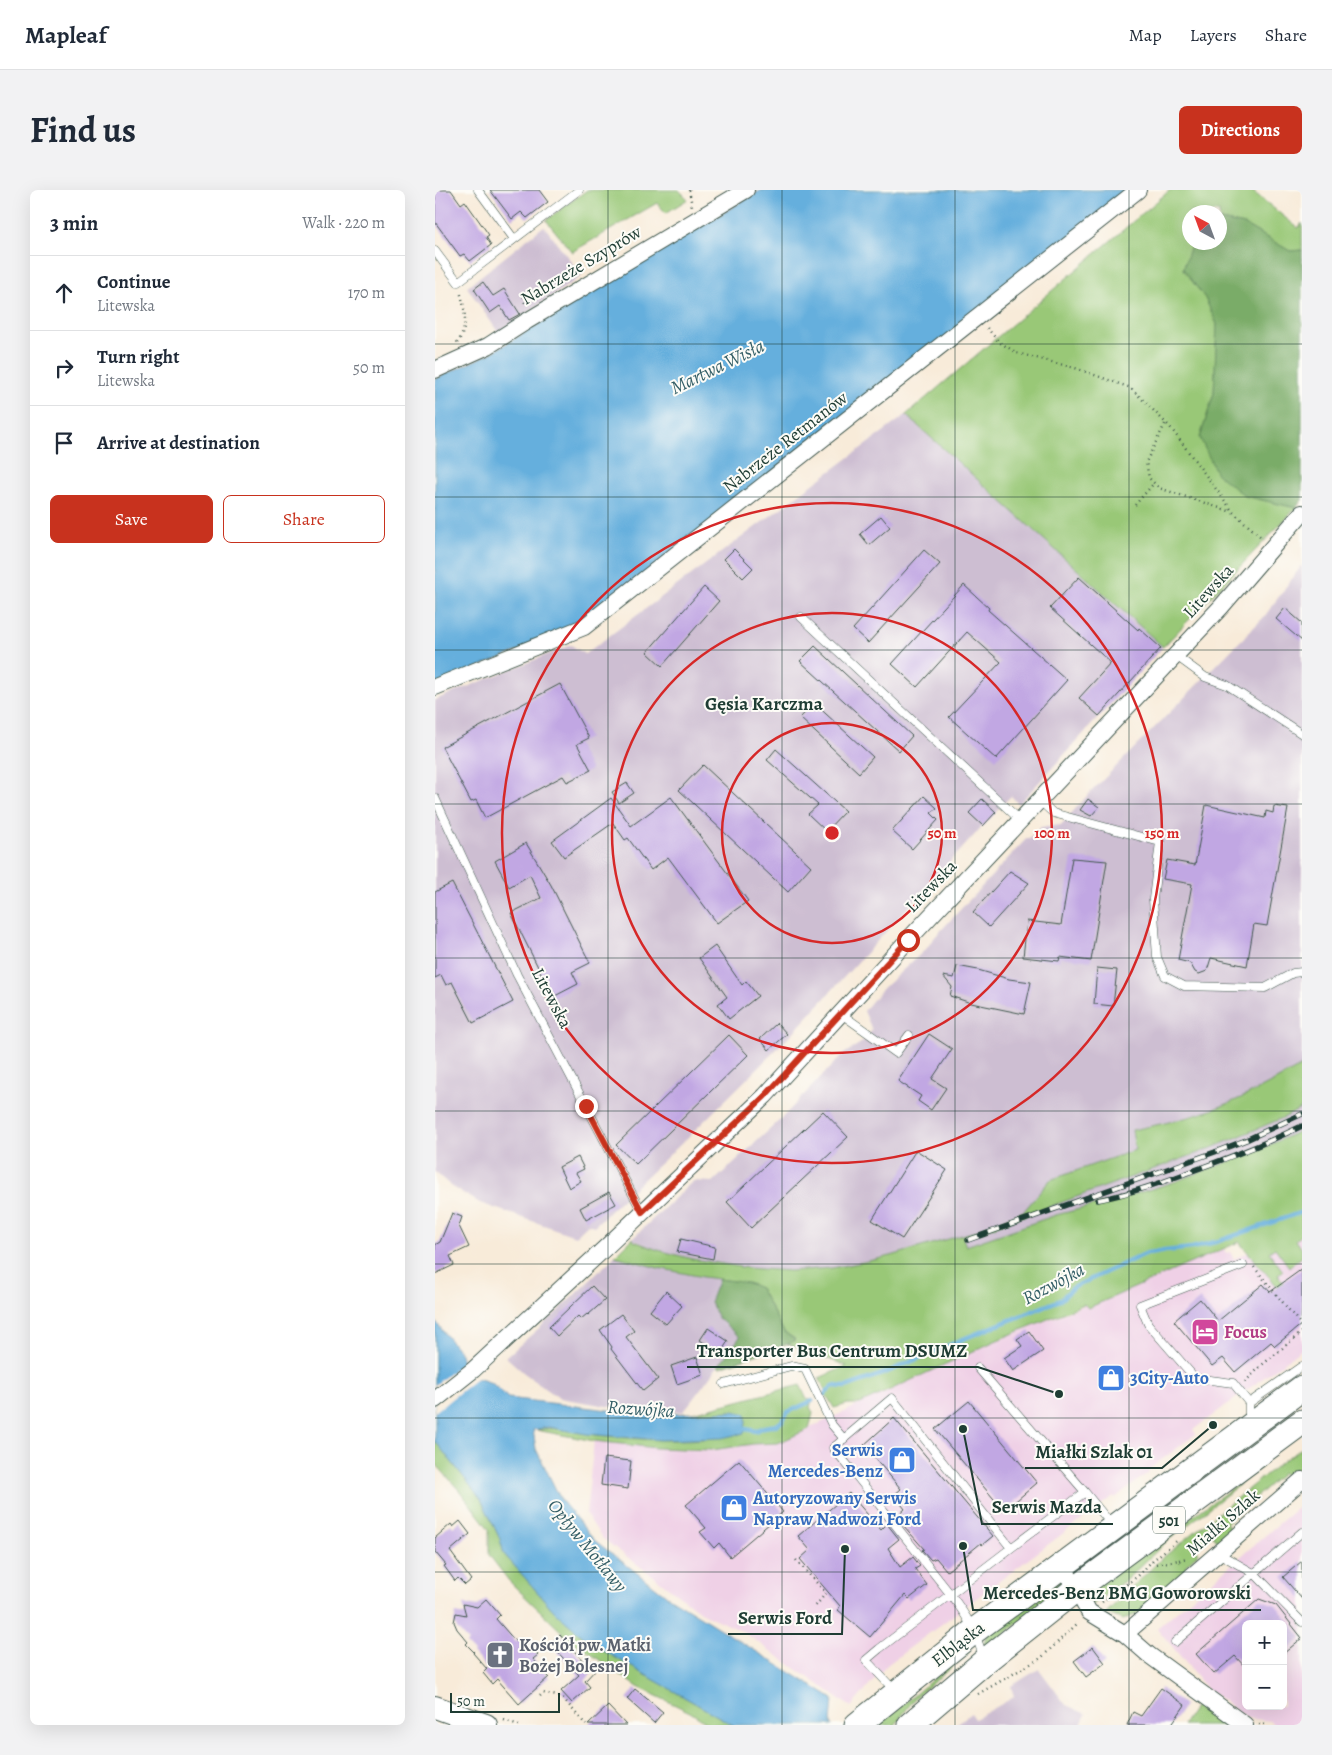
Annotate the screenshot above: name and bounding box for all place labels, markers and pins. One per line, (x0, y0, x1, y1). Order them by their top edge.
centre of rings (823, 824, 841, 842)
hotel icon: Focus (1190, 1317, 1220, 1347)
place label: Focus (1224, 1320, 1267, 1344)
callout: Transporter Bus Centrum DSUMZ (687, 1333, 978, 1367)
shop icon: 3City-Auto (1096, 1363, 1126, 1393)
place label: 3City-Auto (1130, 1366, 1209, 1390)
callout: Miałki Szlak 01 (1025, 1434, 1162, 1468)
place label: Serwis Mercedes-Benz (768, 1438, 883, 1483)
shop icon: Serwis Mercedes-Benz (887, 1445, 917, 1475)
place label: Autoryzowany Serwis Napraw Nadwozi Ford (752, 1486, 922, 1531)
callout: Serwis Mazda (982, 1490, 1113, 1524)
shop icon: Autoryzowany Serwis Napraw Nadwozi Ford (719, 1493, 749, 1523)
callout: Mercedes-Benz BMG Goworowski (973, 1576, 1261, 1610)
callout: Serwis Ford (728, 1600, 842, 1634)
place label: Kościół pw. Matki Bożej Bolesnej (519, 1633, 651, 1678)
church icon: Kościół pw. Matki Bożej Bolesnej (485, 1640, 515, 1670)

